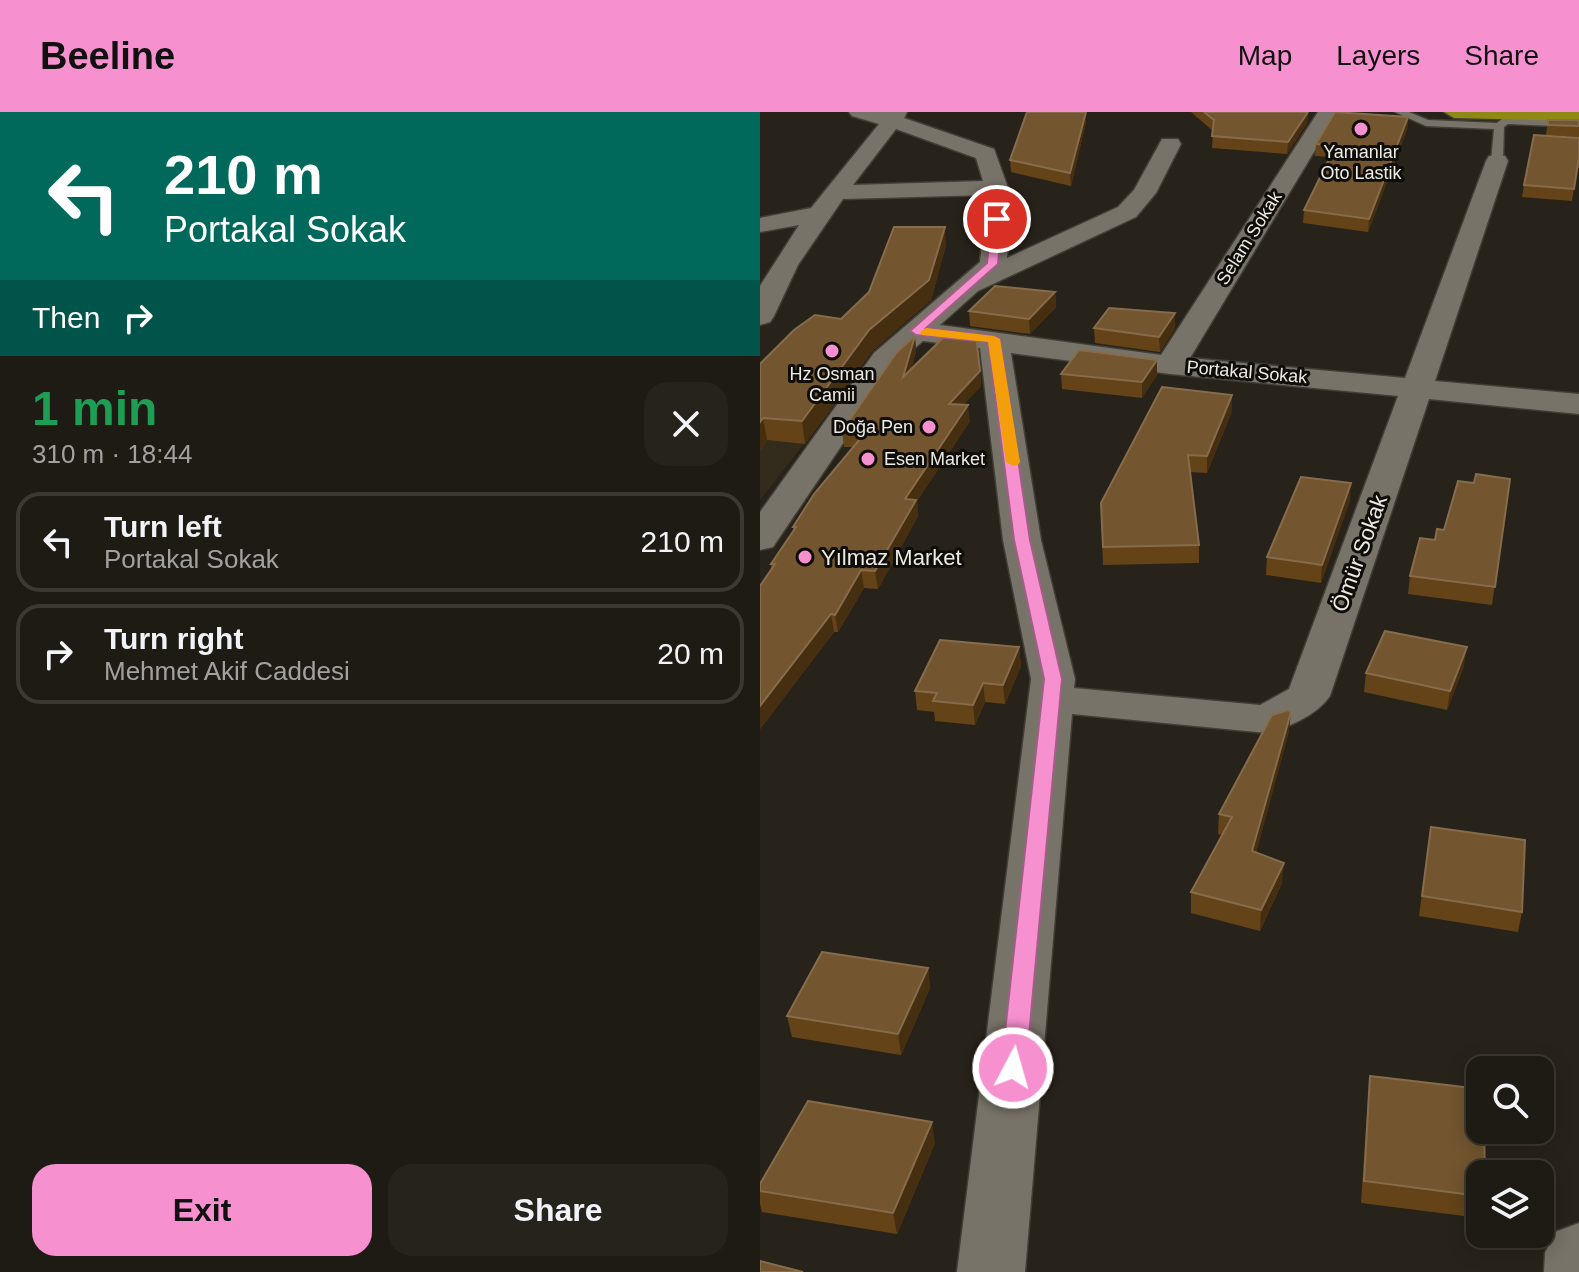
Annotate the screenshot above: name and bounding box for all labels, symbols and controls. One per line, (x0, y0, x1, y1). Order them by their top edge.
text: Beeline (40, 35, 175, 77)
text: Map (1238, 40, 1292, 71)
text: Layers (1336, 40, 1420, 71)
text: Share (1464, 40, 1539, 71)
marker: Yamanlar Oto Lastik (1352, 120, 1370, 138)
place label: Yamanlar Oto Lastik (1320, 142, 1403, 183)
text: 210 m (164, 143, 323, 206)
icon: left (32, 144, 136, 248)
pin (963, 185, 1031, 253)
street label: Selam Sokak (1212, 187, 1286, 288)
icon: arrive (975, 197, 1019, 241)
text: Portakal Sokak (164, 209, 406, 250)
icon: right (116, 296, 160, 340)
text: Then (32, 301, 100, 334)
marker: Hz Osman Camii (823, 342, 841, 360)
street label: Portakal Sokak (1186, 357, 1309, 387)
place label: Hz Osman Camii (789, 364, 875, 405)
text: 1 min (32, 382, 157, 435)
button: close (644, 382, 728, 466)
place label: Doğa Pen (833, 417, 913, 437)
marker: Doğa Pen (920, 418, 938, 436)
text: 310 m · 18:44 (32, 439, 192, 469)
place label: Esen Market (884, 449, 985, 469)
marker: Esen Market (859, 450, 877, 468)
street label: Ömür Sokak (1327, 491, 1392, 615)
text: Turn left (104, 510, 222, 543)
icon: left (36, 520, 80, 564)
text: 210 m (641, 525, 724, 558)
text: Portakal Sokak (104, 544, 279, 574)
place label: Yılmaz Market (821, 545, 962, 570)
marker: Yılmaz Market (796, 548, 814, 566)
text: Turn right (104, 622, 243, 655)
icon: right (36, 632, 80, 676)
text: 20 m (657, 637, 724, 670)
text: Mehmet Akif Caddesi (104, 656, 350, 686)
position arrow (971, 1026, 1055, 1110)
map controls (1466, 1056, 1554, 1248)
button: search (1466, 1056, 1554, 1144)
button: layers (1466, 1160, 1554, 1248)
button: Exit (32, 1164, 372, 1256)
button: Share (388, 1164, 728, 1256)

